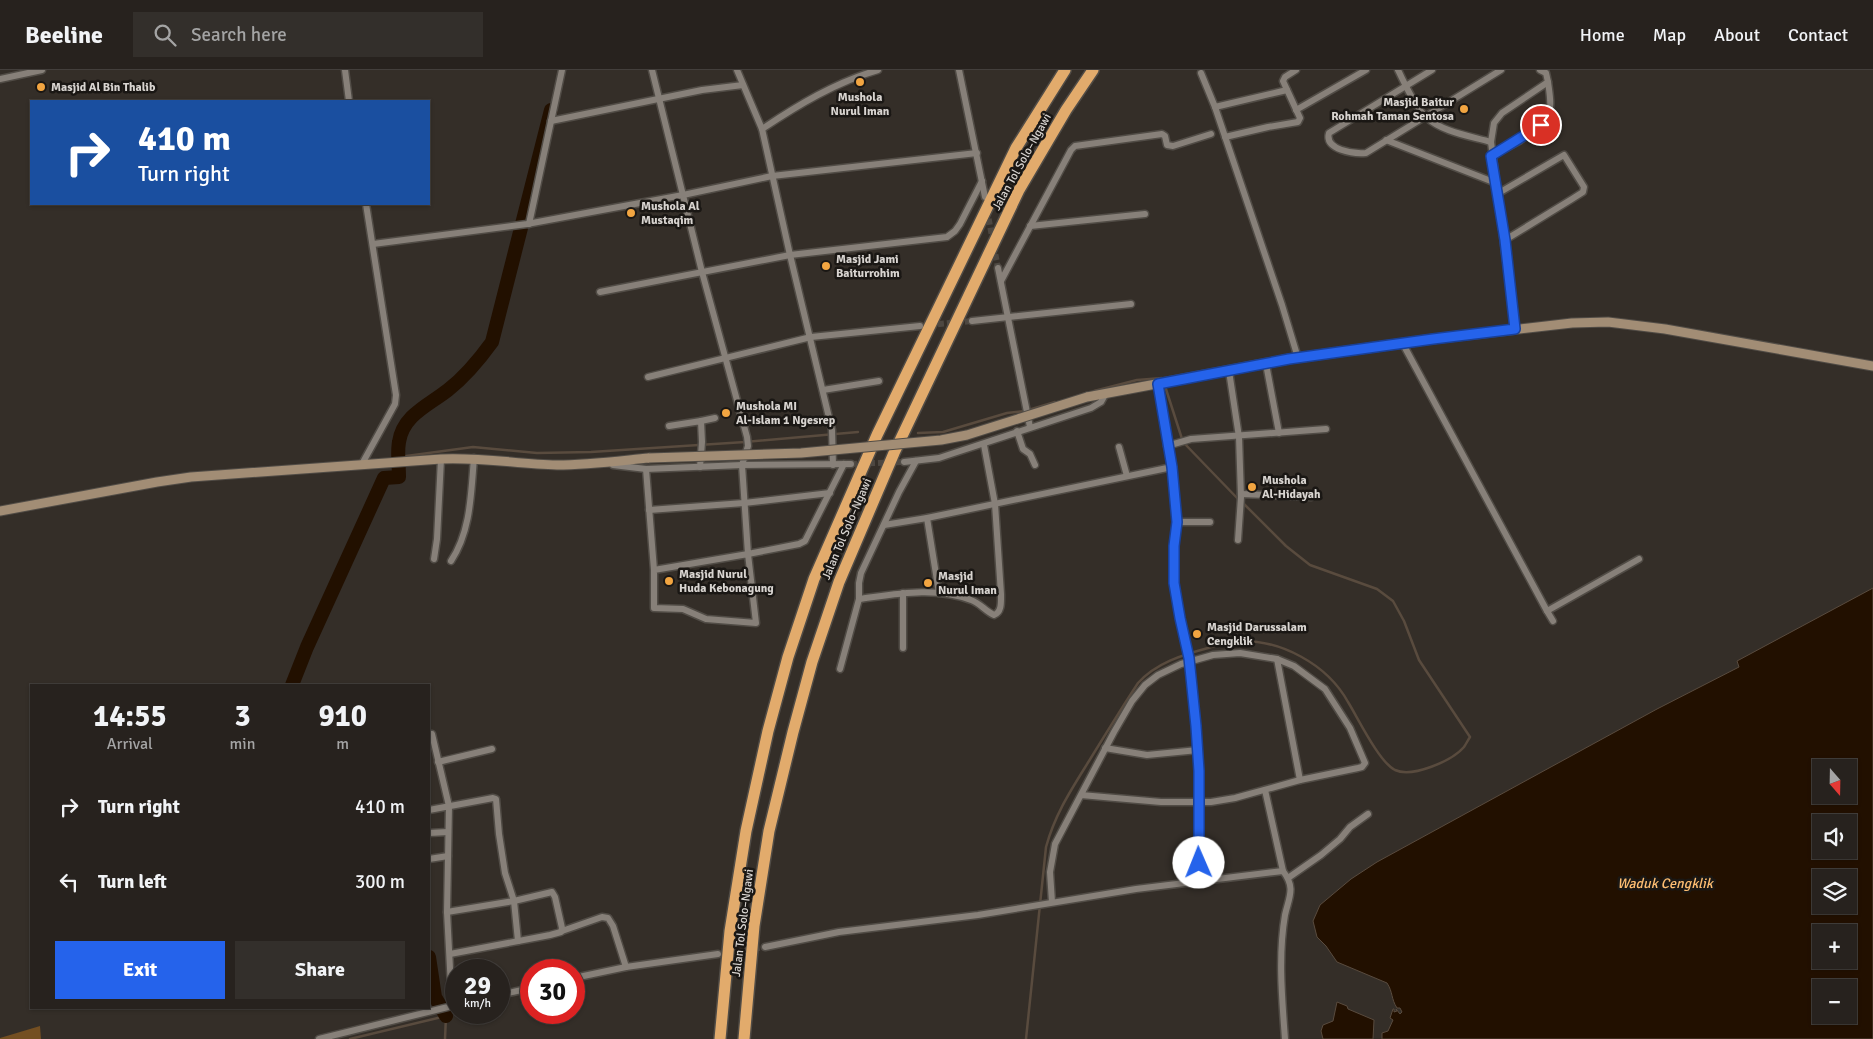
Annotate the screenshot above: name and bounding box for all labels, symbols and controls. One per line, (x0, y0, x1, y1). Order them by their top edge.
search box (133, 12, 483, 57)
text: Beeline (25, 20, 103, 50)
icon: search (151, 21, 179, 49)
text: Search here (191, 23, 287, 47)
text: Home (1580, 24, 1625, 46)
text: Map (1653, 24, 1686, 46)
text: About (1714, 24, 1760, 46)
text: Contact (1788, 24, 1848, 46)
marker: Mushola Nurul Iman (854, 76, 866, 88)
place label: Masjid Al Bin Thalib (51, 80, 156, 95)
marker: Masjid Al Bin Thalib (35, 81, 47, 93)
place label: Mushola Nurul Iman (831, 90, 890, 119)
place label: Masjid Baitur Rohmah Taman Sentosa (1331, 95, 1454, 124)
marker: Masjid Baitur Rohmah Taman Sentosa (1458, 103, 1470, 115)
pin (1520, 104, 1562, 146)
street label: Jalan Tol Solo–Ngawi (989, 111, 1055, 213)
icon: arrive (1527, 111, 1555, 139)
text: 410 m (138, 117, 231, 160)
icon: right (55, 120, 120, 185)
text: Turn right (138, 160, 230, 187)
place label: Mushola Al Mustaqim (641, 199, 700, 228)
marker: Mushola Al Mustaqim (625, 207, 637, 219)
place label: Masjid Jami Baiturrohim (836, 252, 900, 281)
marker: Masjid Jami Baiturrohim (820, 260, 832, 272)
place label: Mushola MI Al-Islam 1 Ngesrep (736, 399, 836, 428)
marker: Mushola MI Al-Islam 1 Ngesrep (720, 407, 732, 419)
place label: Mushola Al-Hidayah (1262, 473, 1321, 502)
street label: Jalan Tol Solo–Ngawi (819, 476, 875, 582)
marker: Mushola Al-Hidayah (1246, 481, 1258, 493)
place label: Masjid Nurul Huda Kebonagung (679, 567, 774, 596)
place label: Masjid Nurul Iman (938, 569, 997, 598)
marker: Masjid Nurul Huda Kebonagung (663, 575, 675, 587)
marker: Masjid Nurul Iman (922, 577, 934, 589)
place label: Masjid Darussalam Cengklik (1207, 620, 1307, 649)
marker: Masjid Darussalam Cengklik (1191, 628, 1203, 640)
text: 14:55 (93, 698, 167, 735)
text: 3 (234, 698, 251, 735)
text: 910 (318, 698, 367, 735)
text: Arrival (107, 734, 153, 754)
text: min (230, 734, 255, 754)
text: m (336, 734, 349, 754)
north arrow (1812, 759, 1858, 804)
map controls (1812, 759, 1857, 1024)
icon: right (55, 793, 83, 821)
text: Turn right (98, 795, 180, 819)
text: 410 m (355, 795, 405, 819)
button: sound (1812, 814, 1857, 859)
position arrow (1172, 836, 1224, 888)
icon: left (55, 868, 83, 896)
street label: Jalan Tol Solo–Ngawi (729, 868, 757, 978)
button: layers (1812, 869, 1857, 914)
text: Turn left (98, 870, 167, 894)
text: 300 m (355, 870, 405, 894)
water label: Waduk Cengklik (1617, 875, 1715, 892)
button: + (1812, 924, 1857, 969)
button: Exit (55, 941, 225, 999)
button: Share (235, 941, 405, 999)
speed limit sign: 30 (520, 959, 585, 1024)
text: 29 (464, 970, 491, 1001)
button: − (1812, 979, 1857, 1024)
text: km/h (464, 996, 491, 1011)

